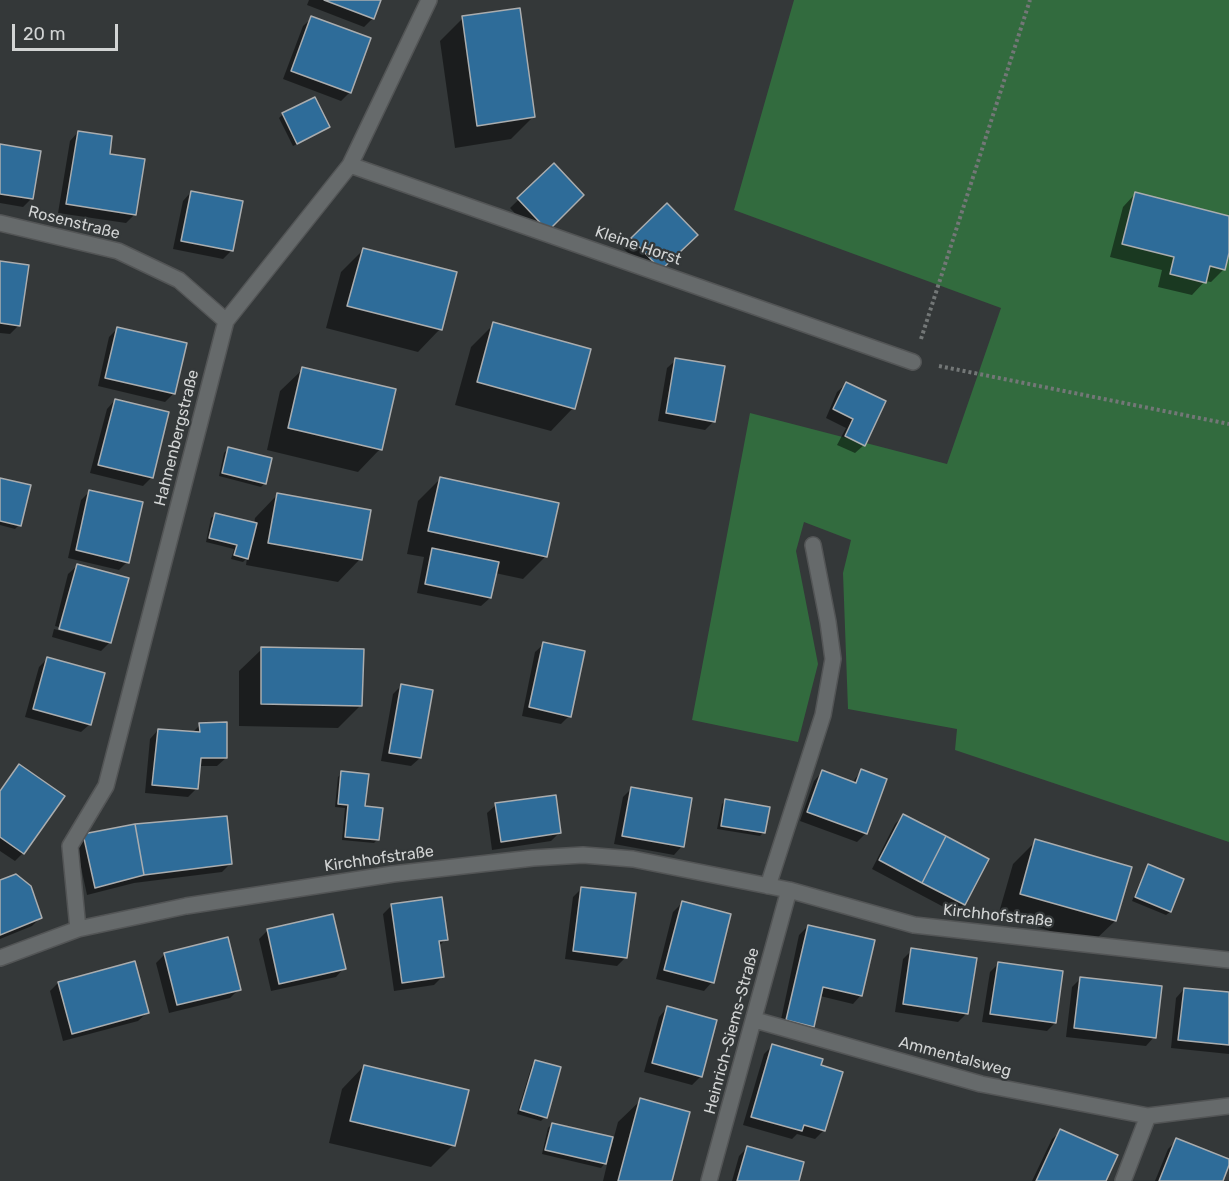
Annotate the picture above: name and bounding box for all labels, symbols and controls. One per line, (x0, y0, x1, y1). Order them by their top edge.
scale bar (15, 12, 122, 50)
text: 20 m (23, 23, 65, 45)
street label: Rosenstraße (26, 202, 122, 244)
street label: Kleine Horst (592, 222, 684, 270)
street label: Hahnenbergstraße (151, 368, 203, 508)
street label: Kirchhofstraße (323, 842, 435, 876)
street label: Kirchhofstraße (942, 901, 1054, 931)
street label: Heinrich-Siems-Straße (700, 946, 764, 1116)
street label: Ammentalsweg (897, 1033, 1013, 1081)

